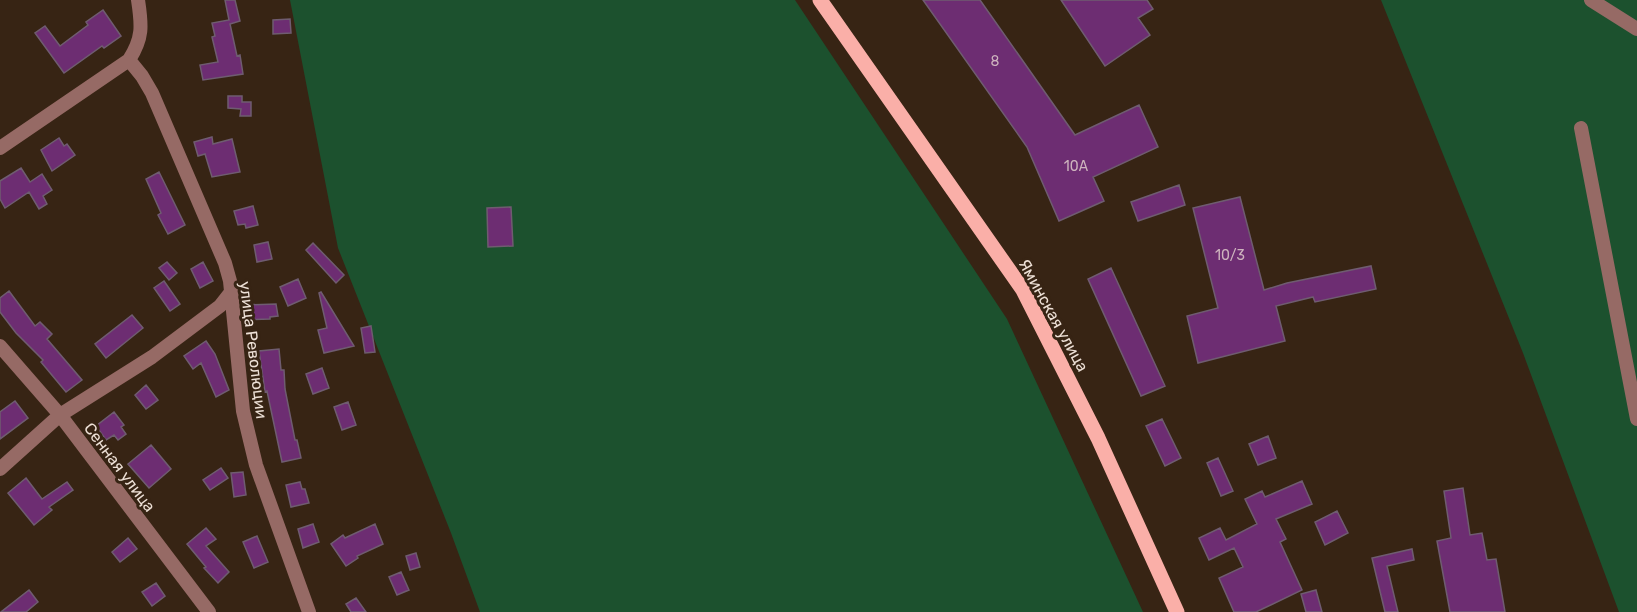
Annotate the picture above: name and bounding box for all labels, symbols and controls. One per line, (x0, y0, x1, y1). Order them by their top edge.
house number: 8 (991, 53, 1000, 70)
house number: 10А (1064, 158, 1089, 175)
house number: 10/3 (1215, 247, 1245, 264)
street label: Яминская улица (1015, 256, 1092, 375)
street label: улица Революции (236, 280, 271, 420)
street label: Сенная улица (80, 419, 159, 516)

